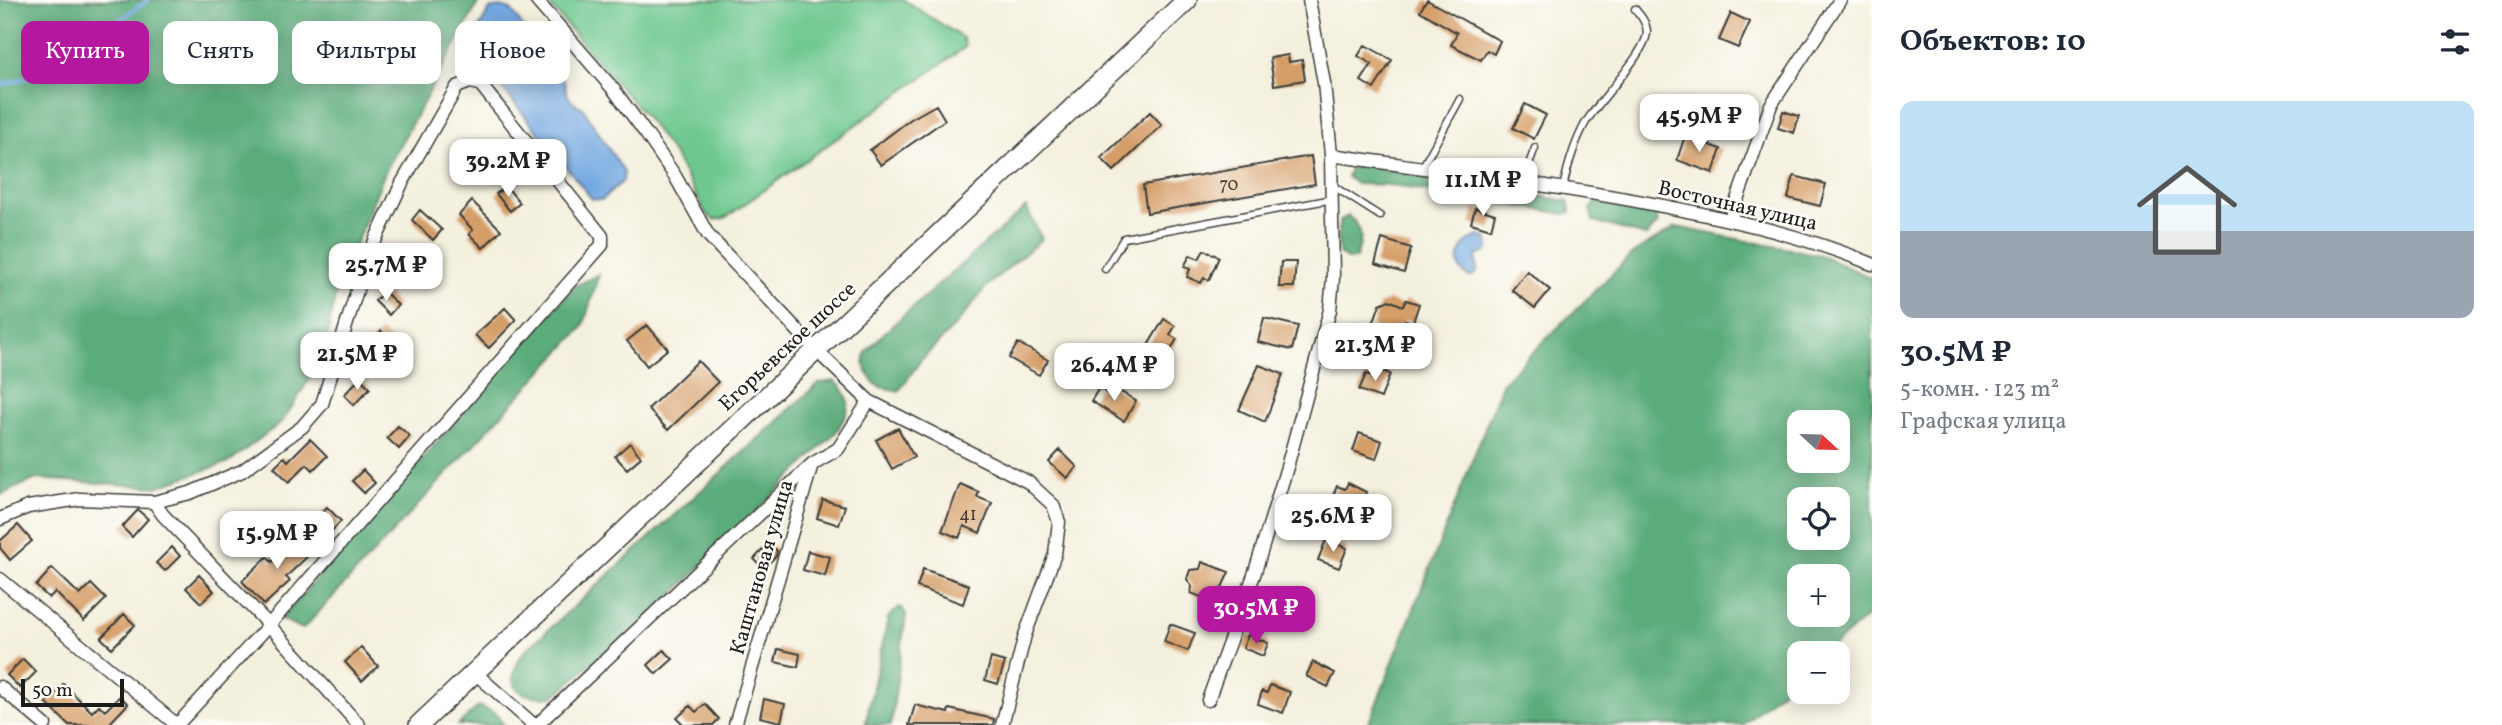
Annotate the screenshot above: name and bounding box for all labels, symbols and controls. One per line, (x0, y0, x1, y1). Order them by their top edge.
chip: Купить (21, 21, 149, 84)
chip: Снять (163, 21, 278, 84)
chip: Фильтры (292, 21, 441, 84)
chip: Новое (455, 21, 570, 84)
text: Объектов: 10 (1900, 21, 2086, 63)
icon: filters (2436, 23, 2474, 61)
pin: 45.9M ₽ (1634, 94, 1764, 154)
text: 45.9M ₽ (1656, 101, 1742, 133)
pin: 39.2M ₽ (443, 140, 573, 199)
text: 39.2M ₽ (465, 146, 551, 178)
icon: home (2124, 147, 2250, 273)
pin: 11.1M ₽ (1418, 158, 1548, 218)
text: 11.1M ₽ (1445, 165, 1521, 197)
house number: 70 (1220, 173, 1239, 198)
street label: Восточная улица (1655, 174, 1820, 239)
pin: 25.7M ₽ (321, 244, 451, 303)
text: 25.7M ₽ (345, 250, 427, 282)
street label: Егорьевское шоссе (713, 276, 863, 419)
pin: 21.3M ₽ (1310, 324, 1440, 383)
text: 21.3M ₽ (1334, 330, 1416, 362)
pin: 21.5M ₽ (292, 332, 422, 392)
text: 30.5M ₽ (1900, 332, 2012, 374)
text: 21.5M ₽ (316, 339, 398, 371)
pin: 26.4M ₽ (1049, 344, 1179, 403)
text: 26.4M ₽ (1070, 350, 1158, 382)
text: 5-комн. · 123 m² (1900, 374, 2059, 406)
text: Графская улица (1900, 406, 2067, 438)
north arrow (1787, 410, 1850, 472)
map controls (1787, 410, 1850, 704)
street label: Каштановая улица (724, 476, 801, 658)
button: locate (1787, 487, 1850, 550)
pin: 25.6M ₽ (1268, 494, 1398, 554)
text: 25.6M ₽ (1291, 501, 1375, 533)
house number: 41 (959, 503, 977, 528)
pin: 15.9M ₽ (212, 512, 342, 571)
text: 15.9M ₽ (236, 518, 318, 550)
button: + (1787, 564, 1850, 627)
pin: 30.5M ₽ (1191, 586, 1321, 646)
text: 30.5M ₽ (1213, 593, 1299, 625)
button: − (1787, 641, 1850, 704)
scale bar (21, 676, 124, 708)
text: 50 m (32, 678, 73, 704)

